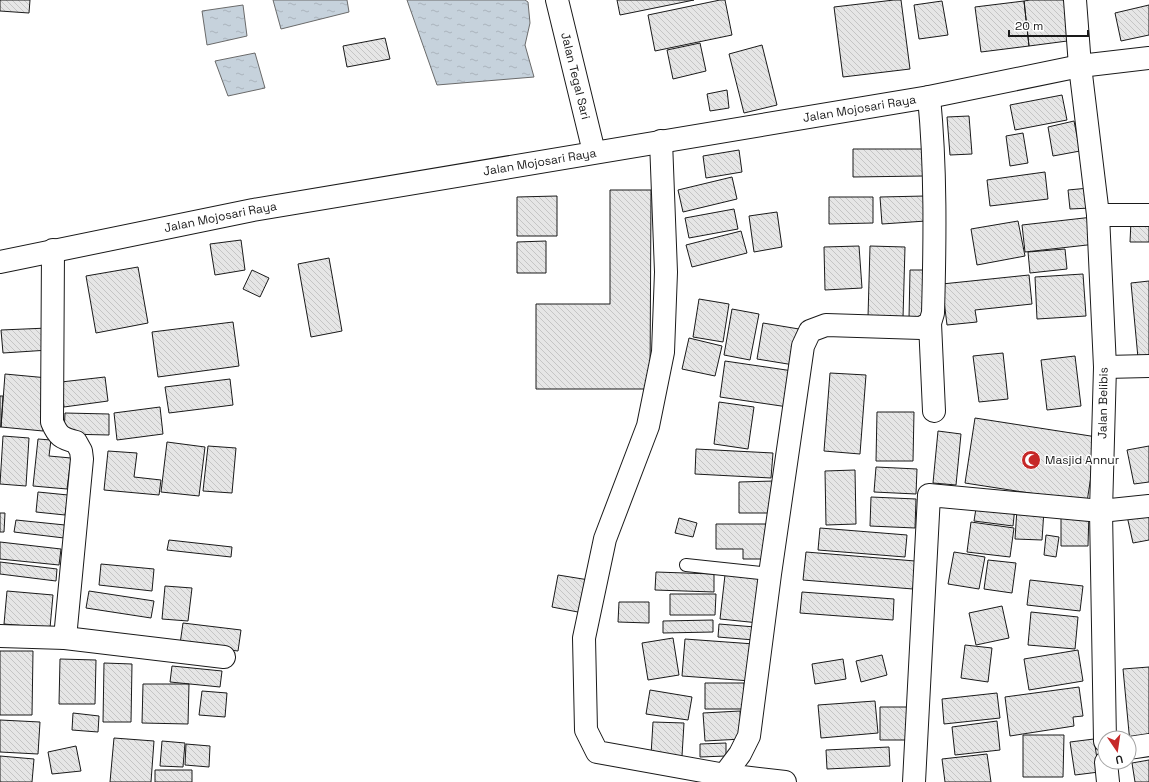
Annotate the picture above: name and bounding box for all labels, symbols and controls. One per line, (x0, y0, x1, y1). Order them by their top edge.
scale bar (1009, 12, 1088, 38)
text: 20 m (1015, 18, 1043, 34)
street label: Jalan Tegal Sari (557, 31, 594, 121)
street label: Jalan Mojosari Raya (801, 91, 917, 126)
street label: Jalan Mojosari Raya (482, 145, 598, 179)
street label: Jalan Mojosari Raya (163, 198, 278, 236)
street label: Jalan Belibis (1094, 367, 1112, 439)
mosque icon: Masjid Annur (1020, 449, 1042, 471)
place label: Masjid Annur (1045, 452, 1120, 468)
north arrow (1097, 730, 1137, 770)
text: U (1114, 752, 1124, 767)

